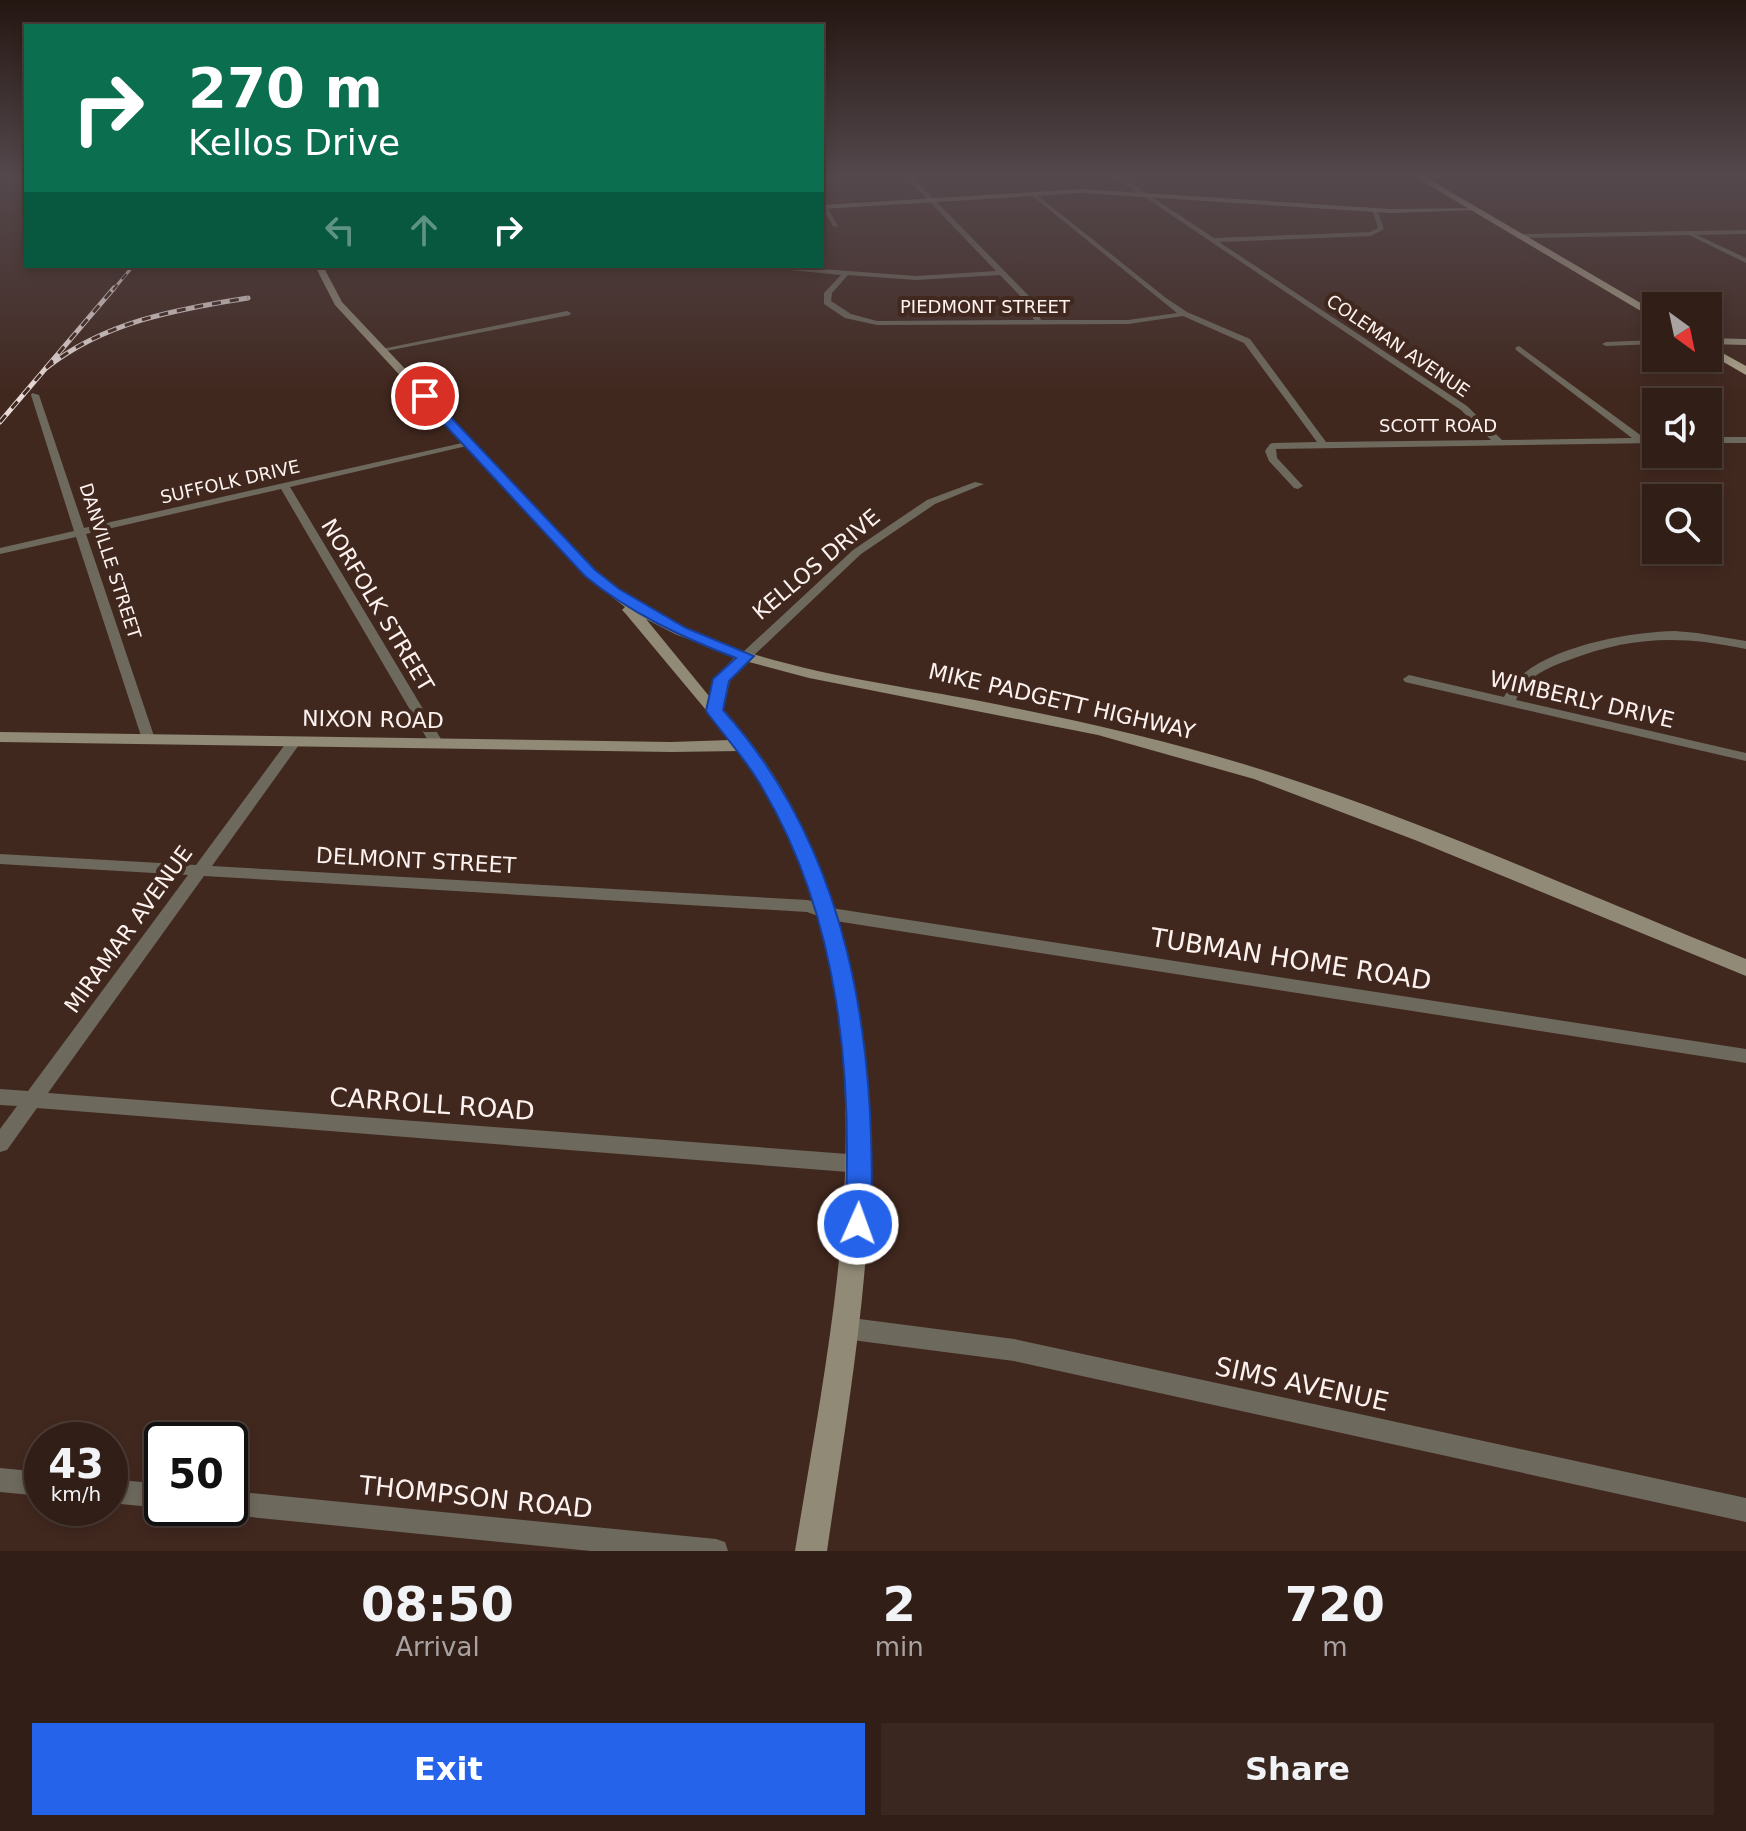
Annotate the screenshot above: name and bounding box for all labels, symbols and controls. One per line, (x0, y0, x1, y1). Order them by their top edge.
text: 270 m (188, 55, 383, 120)
icon: right (56, 56, 160, 160)
text: Kellos Drive (188, 122, 400, 163)
icon: left (318, 208, 362, 252)
icon: ahead (402, 208, 446, 252)
icon: right (486, 208, 530, 252)
street label: COLEMAN AVENUE (1323, 290, 1474, 401)
north arrow (1642, 292, 1722, 372)
map controls (1642, 292, 1722, 564)
street label: PIEDMONT STREET (900, 296, 1071, 317)
pin (391, 362, 459, 430)
icon: arrive (403, 374, 447, 418)
button: sound (1642, 388, 1722, 468)
street label: SCOTT ROAD (1379, 415, 1497, 436)
street label: SUFFOLK DRIVE (158, 455, 302, 508)
street label: DANVILLE STREET (75, 480, 146, 642)
button: search (1642, 484, 1722, 564)
street label: KELLOS DRIVE (748, 504, 885, 625)
street label: NORFOLK STREET (316, 515, 439, 696)
street label: MIKE PADGETT HIGHWAY (926, 659, 1198, 745)
street label: WIMBERLY DRIVE (1487, 666, 1677, 733)
street label: NIXON ROAD (302, 706, 444, 733)
street label: MIRAMAR AVENUE (59, 841, 197, 1018)
street label: DELMONT STREET (315, 843, 517, 878)
street label: TUBMAN HOME ROAD (1148, 922, 1433, 996)
street label: CARROLL ROAD (328, 1082, 536, 1126)
position arrow (816, 1182, 900, 1266)
street label: SIMS AVENUE (1212, 1351, 1392, 1417)
speed limit sign: 50 (144, 1422, 248, 1526)
text: 43 (48, 1441, 104, 1487)
street label: THOMPSON ROAD (357, 1470, 594, 1524)
text: km/h (51, 1482, 101, 1506)
text: 08:50 (361, 1576, 514, 1632)
text: 2 (883, 1576, 916, 1632)
text: 720 (1285, 1576, 1385, 1632)
text: Arrival (395, 1632, 480, 1662)
text: min (875, 1632, 924, 1662)
text: m (1322, 1632, 1348, 1662)
button: Exit (32, 1723, 865, 1815)
button: Share (881, 1723, 1714, 1815)

